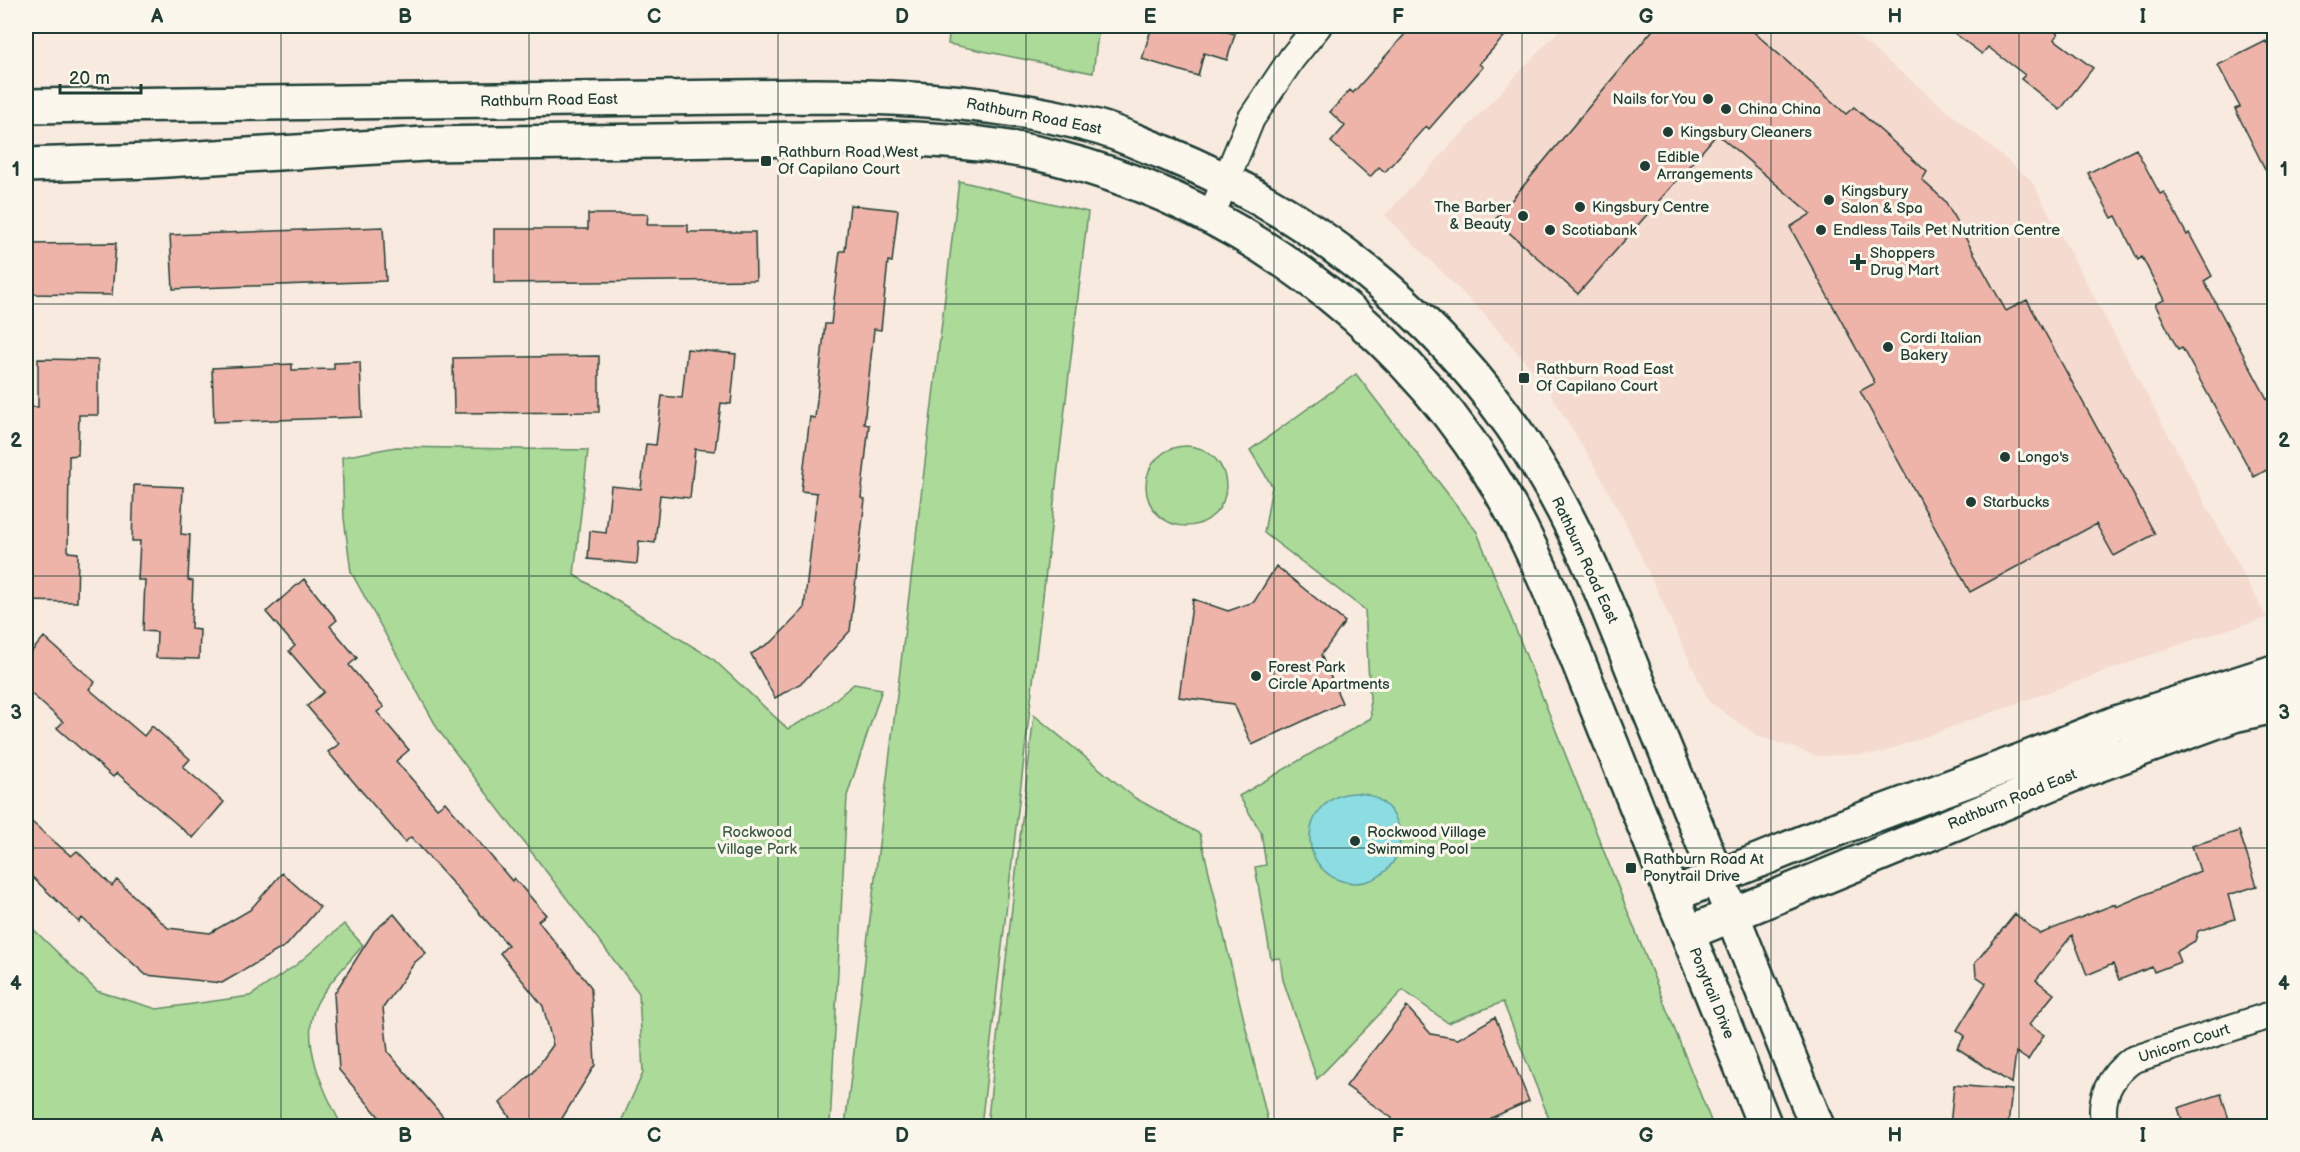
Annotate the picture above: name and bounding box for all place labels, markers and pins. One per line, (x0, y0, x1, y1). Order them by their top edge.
place label: Nails for You (1613, 90, 1696, 109)
marker: Nails for You (1701, 92, 1715, 106)
place label: China China (1738, 100, 1821, 119)
marker: China China (1719, 102, 1733, 116)
place label: Kingsbury Cleaners (1680, 123, 1812, 142)
marker: Kingsbury Cleaners (1661, 125, 1675, 139)
place label: Rathburn Road West Of Capilano Court (778, 143, 919, 179)
place label: Edible Arrangements (1657, 148, 1753, 184)
marker: Rathburn Road West Of Capilano Court (759, 154, 773, 168)
marker: Edible Arrangements (1638, 159, 1652, 173)
place label: Kingsbury Salon & Spa (1841, 182, 1923, 218)
marker: Kingsbury Salon & Spa (1822, 193, 1836, 207)
place label: The Barber & Beauty (1434, 198, 1512, 234)
place label: Kingsbury Centre (1592, 198, 1709, 217)
marker: Kingsbury Centre (1573, 200, 1587, 214)
marker: The Barber & Beauty (1516, 209, 1530, 223)
place label: Scotiabank (1562, 221, 1637, 240)
place label: Endless Tails Pet Nutrition Centre (1833, 221, 2060, 240)
marker: Scotiabank (1543, 223, 1557, 237)
marker: Endless Tails Pet Nutrition Centre (1814, 223, 1828, 237)
place label: Shoppers Drug Mart (1870, 244, 1939, 280)
marker: Shoppers Drug Mart (1851, 255, 1865, 269)
place label: Cordi Italian Bakery (1900, 329, 1982, 365)
marker: Cordi Italian Bakery (1881, 340, 1895, 354)
place label: Rathburn Road East Of Capilano Court (1536, 360, 1674, 396)
marker: Rathburn Road East Of Capilano Court (1517, 371, 1531, 385)
place label: Longo's (2017, 448, 2069, 467)
marker: Longo's (1998, 450, 2012, 464)
place label: Starbucks (1983, 493, 2050, 512)
marker: Starbucks (1964, 495, 1978, 509)
place label: Forest Park Circle Apartments (1268, 658, 1390, 694)
marker: Forest Park Circle Apartments (1249, 669, 1263, 683)
place label: Rockwood Village Swimming Pool (1367, 823, 1486, 859)
marker: Rockwood Village Swimming Pool (1348, 834, 1362, 848)
place label: Rathburn Road At Ponytrail Drive (1643, 850, 1764, 886)
marker: Rathburn Road At Ponytrail Drive (1624, 861, 1638, 875)

